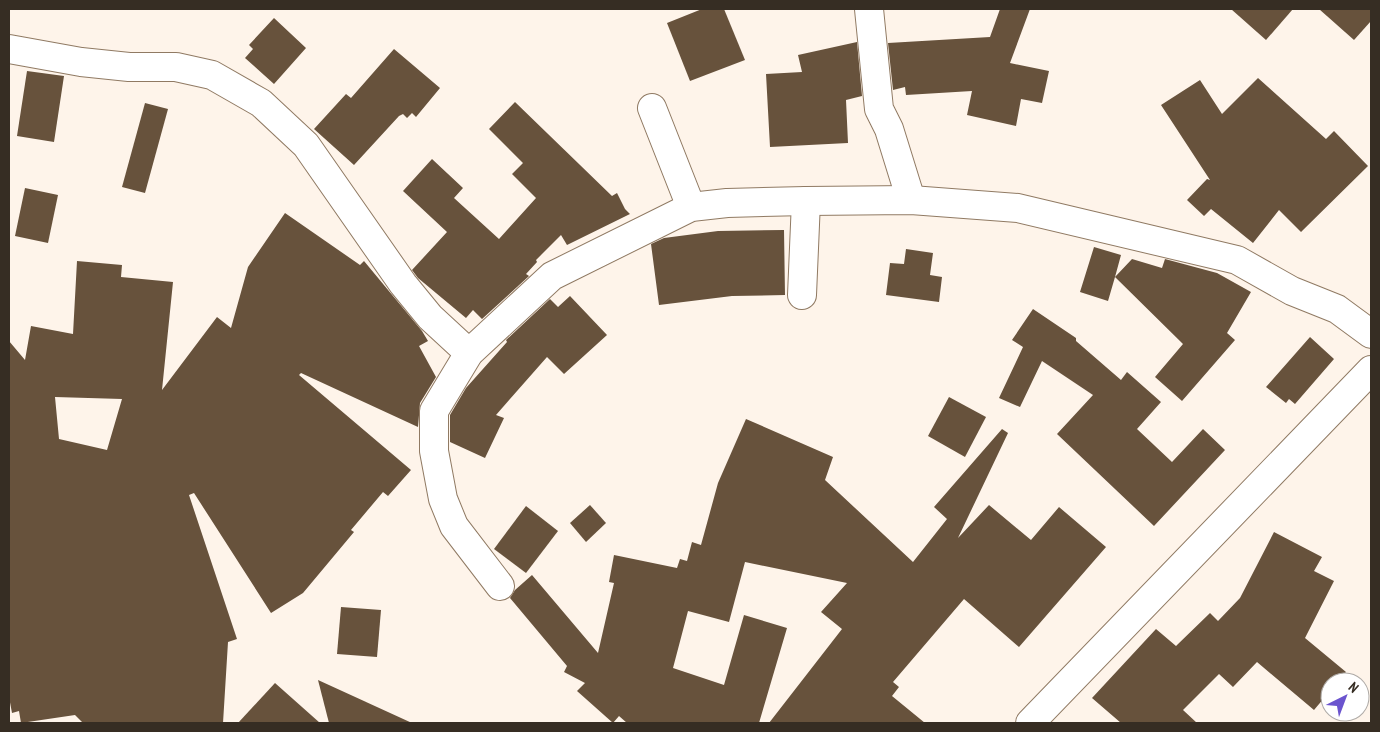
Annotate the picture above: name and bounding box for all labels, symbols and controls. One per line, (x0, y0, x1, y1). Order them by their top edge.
north arrow (1320, 672, 1370, 722)
text: N (1345, 678, 1363, 697)

